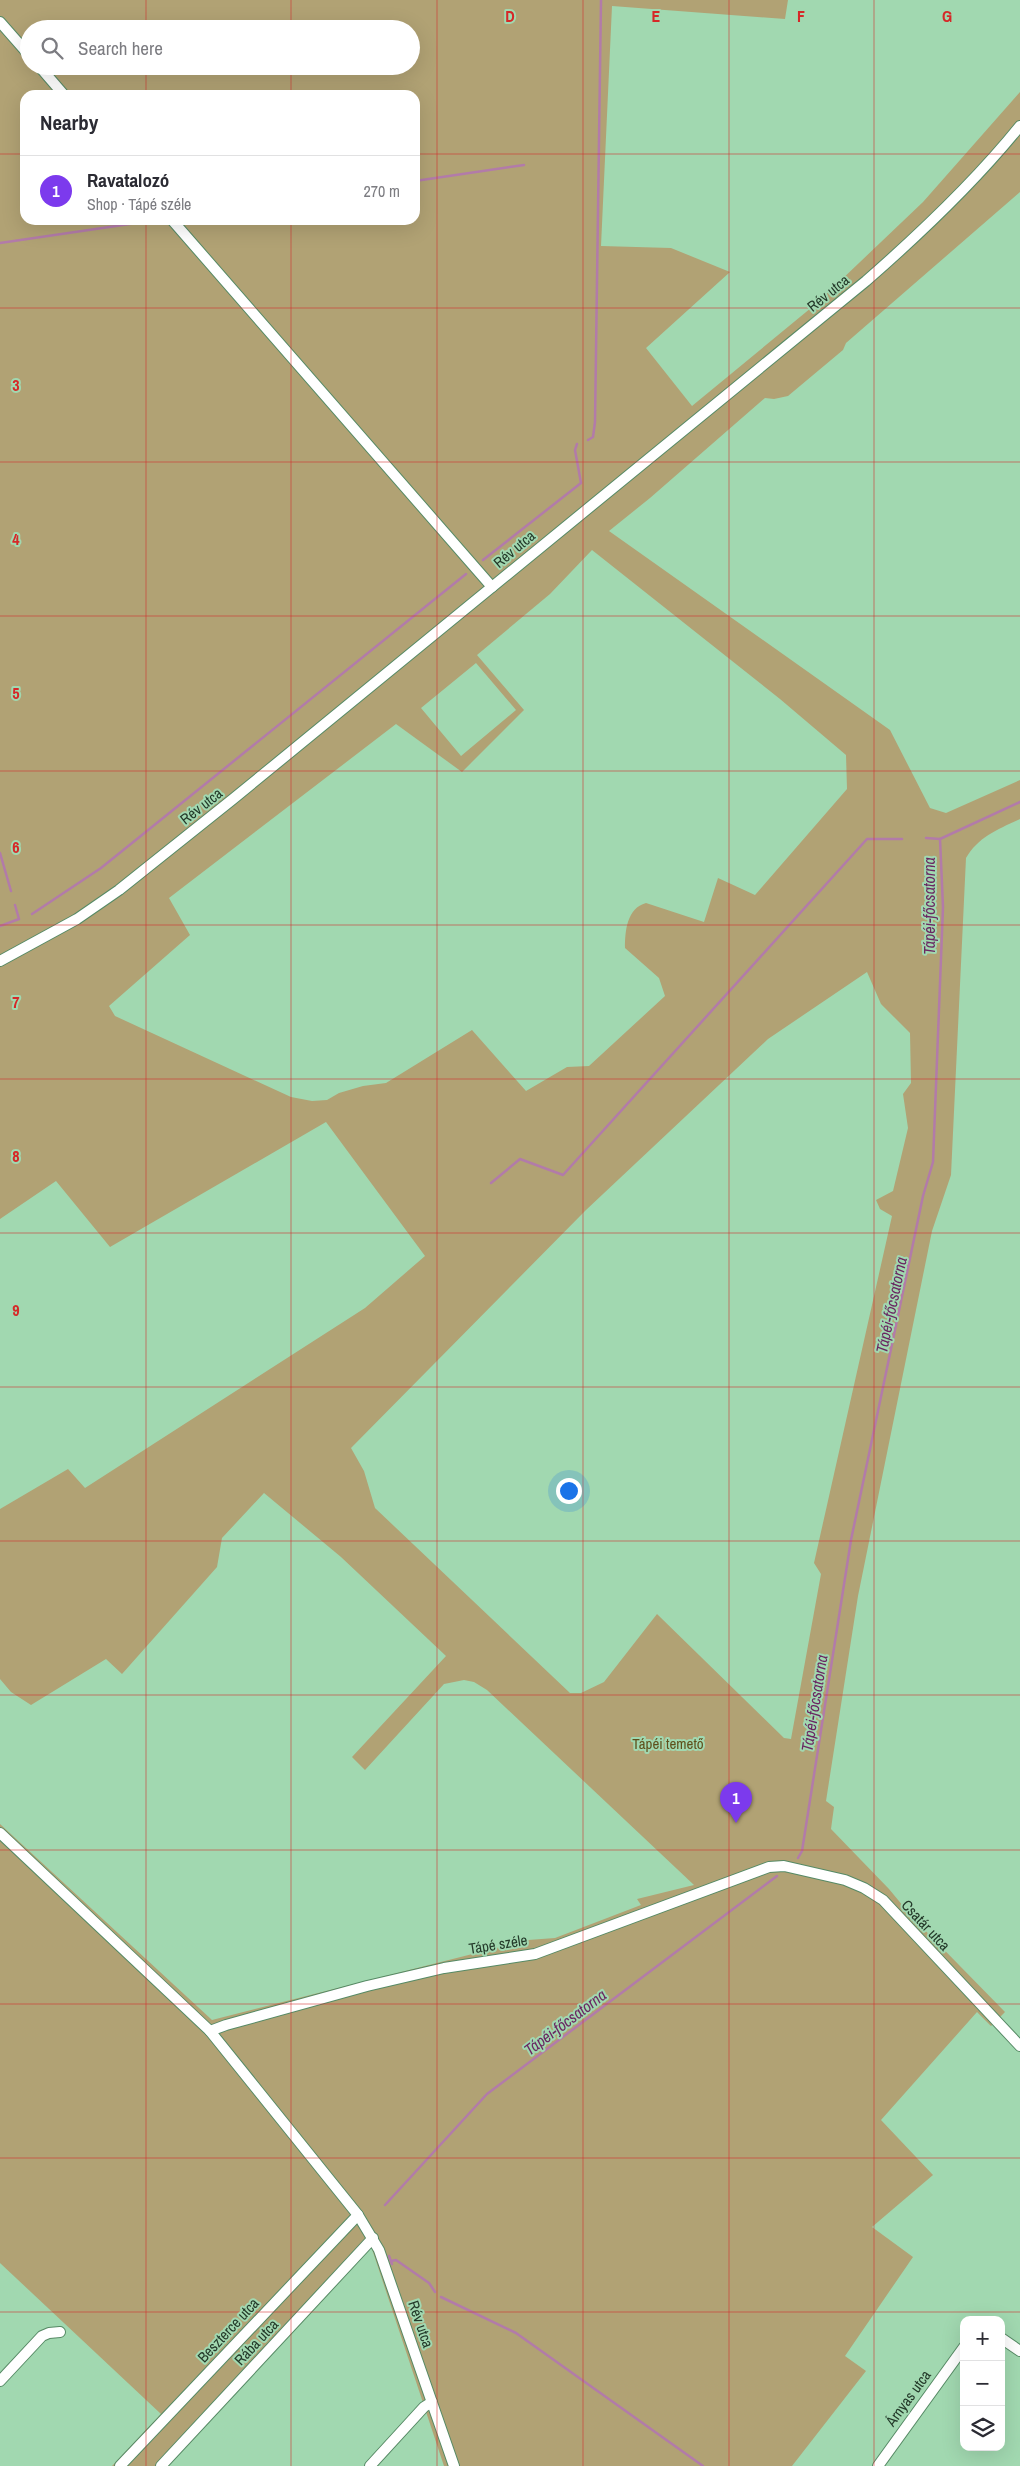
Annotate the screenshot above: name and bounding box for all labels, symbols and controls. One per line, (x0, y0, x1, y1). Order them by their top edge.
text: D (505, 5, 515, 27)
text: E (652, 5, 661, 27)
text: F (797, 5, 805, 27)
text: G (942, 5, 952, 27)
search box (20, 20, 420, 75)
icon: search (38, 34, 66, 62)
text: Search here (78, 35, 163, 61)
text: Nearby (40, 108, 98, 137)
text: Ravatalozó (87, 167, 169, 193)
text: 1 (52, 180, 60, 202)
text: 270 m (364, 180, 400, 202)
text: Shop · Tápé széle (87, 193, 191, 215)
street label: Rév utca (803, 269, 854, 316)
text: 3 (12, 374, 20, 396)
street label: Rév utca (489, 525, 539, 573)
text: 4 (12, 528, 20, 550)
text: 5 (12, 682, 20, 704)
street label: Rév utca (175, 783, 227, 829)
text: 6 (12, 836, 20, 858)
water label: Tápéi-főcsatorna (918, 857, 940, 955)
text: 7 (12, 991, 20, 1013)
text: 8 (12, 1145, 20, 1167)
water label: Tápéi-főcsatorna (870, 1255, 912, 1355)
text: 9 (12, 1299, 20, 1321)
your location (556, 1478, 582, 1504)
water label: Tápéi-főcsatorna (795, 1653, 833, 1753)
park label: Tápéi temető (632, 1733, 704, 1754)
pin: 1 (720, 1782, 752, 1823)
street label: Csatár utca (897, 1895, 955, 1955)
street label: Tápé széle (467, 1929, 529, 1959)
water label: Tápéi-főcsatorna (519, 1984, 611, 2060)
street label: Beszterce utca (193, 2293, 264, 2367)
street label: Rév utca (403, 2298, 439, 2351)
street label: Rába utca (229, 2314, 283, 2370)
map controls (960, 2316, 1005, 2451)
button: + (960, 2316, 1005, 2361)
button: − (960, 2361, 1005, 2406)
street label: Árnyas utca (880, 2365, 936, 2431)
button: layers (960, 2406, 1005, 2451)

